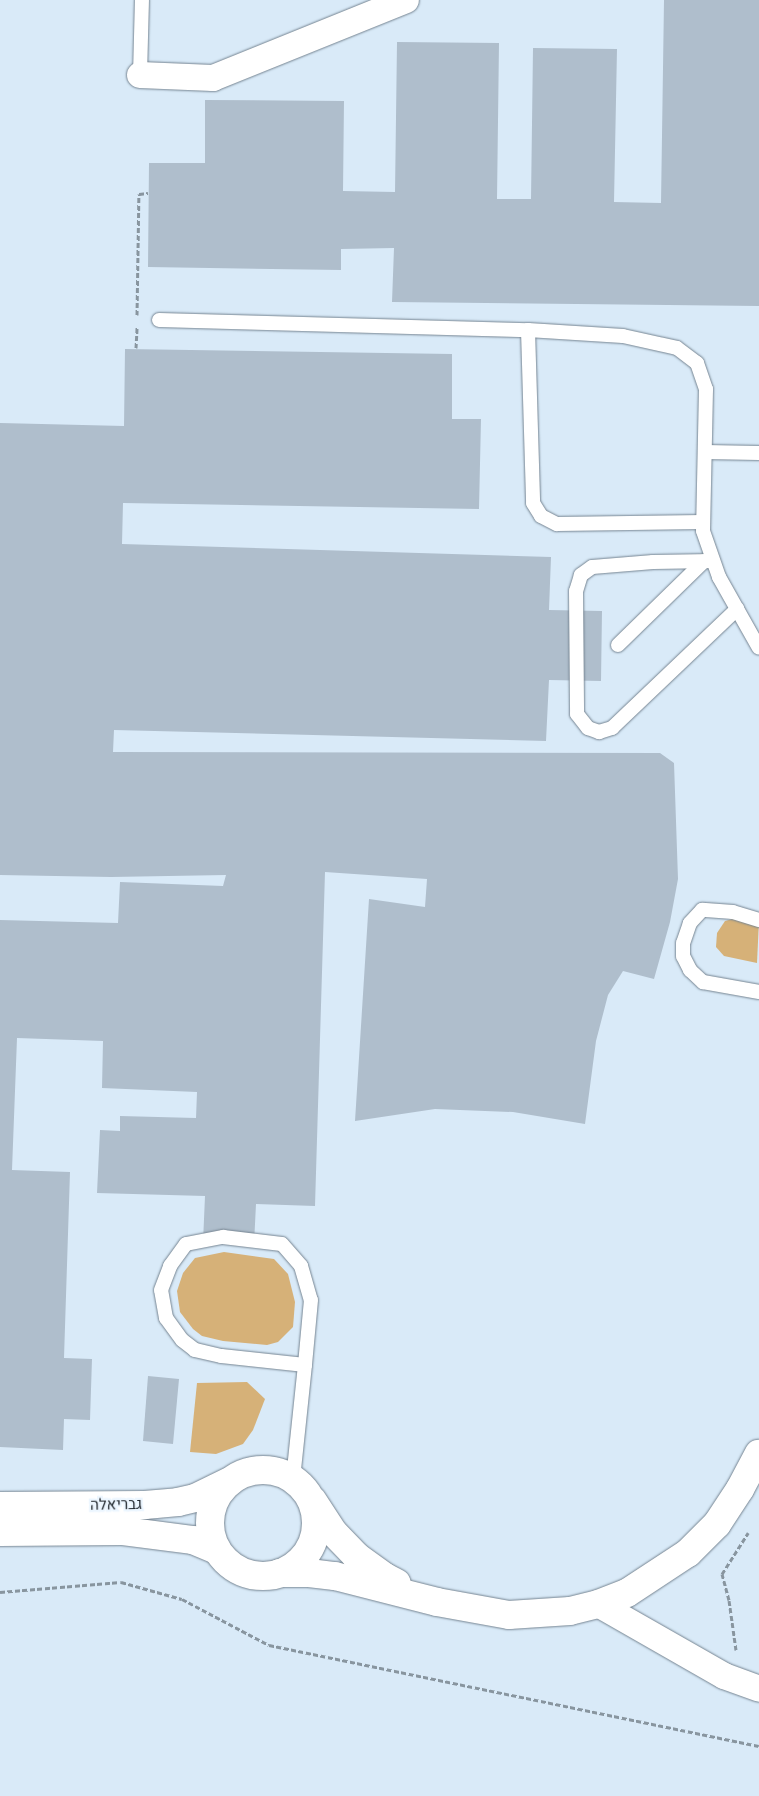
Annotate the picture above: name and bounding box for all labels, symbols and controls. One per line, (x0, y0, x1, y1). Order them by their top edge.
street label: גבריאלה (90, 1496, 142, 1514)

